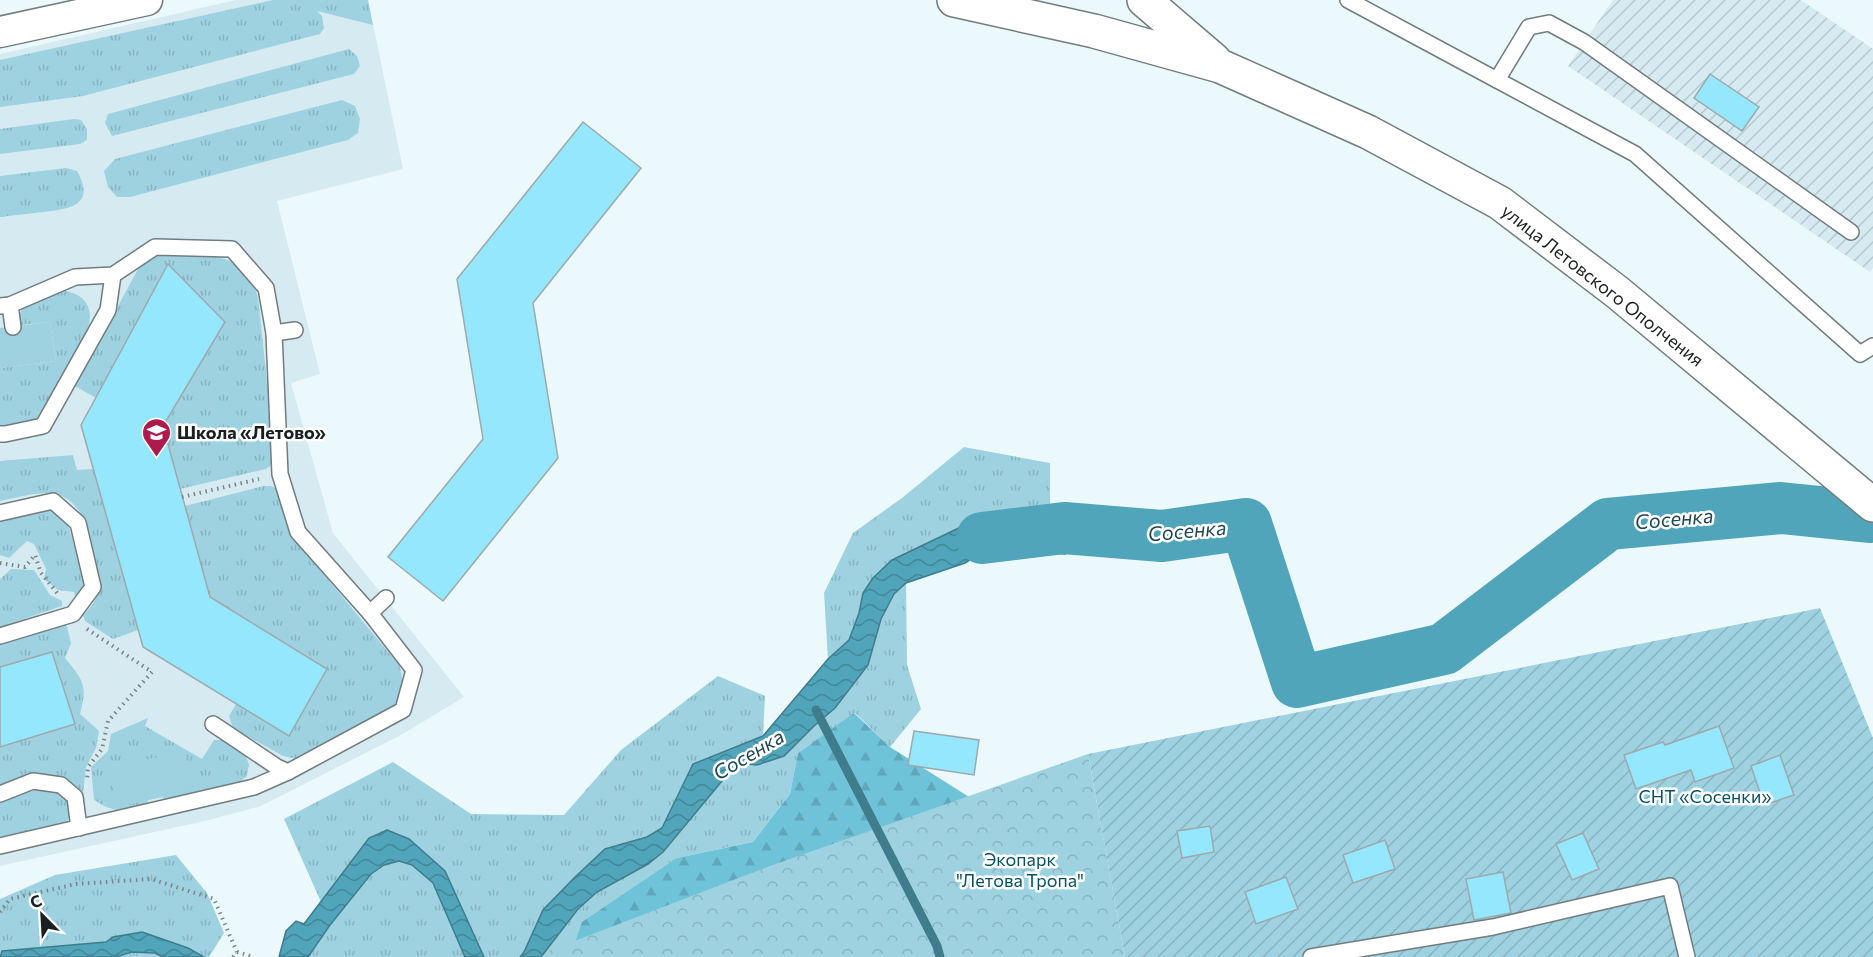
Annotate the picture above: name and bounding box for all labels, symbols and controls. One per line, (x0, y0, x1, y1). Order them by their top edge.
street label: улица Летовского Ополчения (1498, 199, 1708, 371)
school or university icon: Школа «Летово» (140, 416, 172, 458)
place label: Школа «Летово» (177, 421, 326, 443)
water label: Сосенка (1634, 503, 1714, 533)
water label: Сосенка (1147, 515, 1227, 545)
water label: Сосенка (708, 723, 788, 785)
park label: СНТ «Сосенки» (1639, 785, 1771, 807)
park label: Экопарк "Летова Тропа" (956, 848, 1084, 891)
north arrow (12, 885, 72, 945)
text: С (27, 890, 45, 912)

